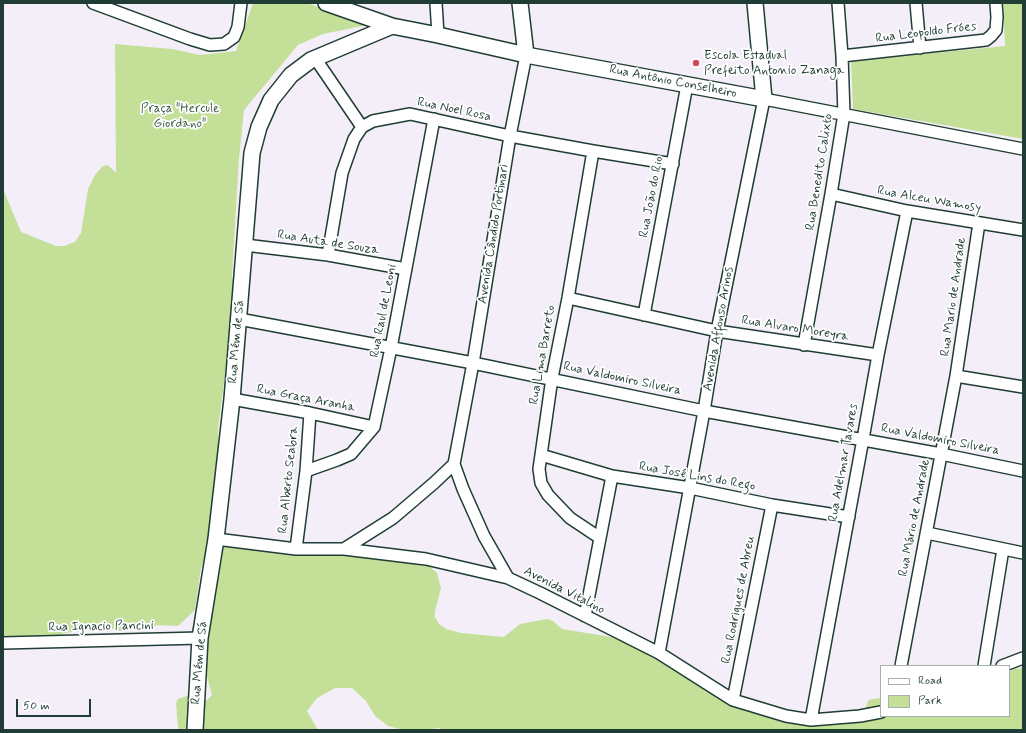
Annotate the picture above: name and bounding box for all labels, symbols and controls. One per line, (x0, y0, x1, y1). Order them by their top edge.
street label: Rua Leopoldo Fróes (875, 19, 977, 47)
place label: Escola Estadual Prefeito Antonio Zanaga (704, 48, 844, 79)
marker: Escola Estadual Prefeito Antonio Zanaga (691, 58, 701, 68)
street label: Rua Antônio Conselheiro (608, 62, 738, 102)
street label: Rua Noel Rosa (416, 95, 492, 125)
park label: Praça "Hercule Giordano" (141, 101, 219, 132)
street label: Rua Benedito Calixto (803, 113, 837, 231)
street label: Rua João do Rio (636, 155, 668, 239)
street label: Avenida Cândido Portinari (475, 163, 513, 305)
street label: Rua Alceu Wamosy (876, 183, 982, 217)
street label: Rua Auta de Souza (276, 227, 380, 259)
street label: Rua Mario de Andrade (938, 237, 970, 357)
street label: Rua Raul de Leoni (367, 263, 401, 359)
street label: Avenida Affonso Arinos (700, 266, 738, 392)
street label: Rua Mém de Sá (226, 300, 248, 384)
street label: Rua Lima Barreto (527, 304, 559, 406)
street label: Rua Alvaro Moreyra (740, 313, 850, 345)
street label: Rua Valdomiro Silveira (562, 359, 682, 399)
street label: Rua Graça Aranha (255, 382, 357, 416)
street label: Rua Adelmar Tavares (826, 403, 862, 523)
street label: Rua Valdomiro Silveira (880, 421, 1000, 459)
street label: Rua Alberto Seabra (276, 426, 302, 534)
street label: Rua Mário de Andrade (896, 458, 934, 578)
street label: Rua José Lins do Rego (638, 459, 756, 495)
street label: Rua Rodrigues de Abreu (719, 535, 759, 665)
street label: Avenida Vitalino (521, 564, 607, 618)
street label: Rua Ignacio Pancini (48, 618, 154, 636)
street label: Rua Mém de Sá (189, 621, 211, 705)
legend (880, 665, 1010, 717)
text: Road (918, 673, 942, 689)
scale bar (18, 691, 93, 717)
text: Park (918, 693, 942, 709)
text: 50 m (23, 698, 50, 714)

